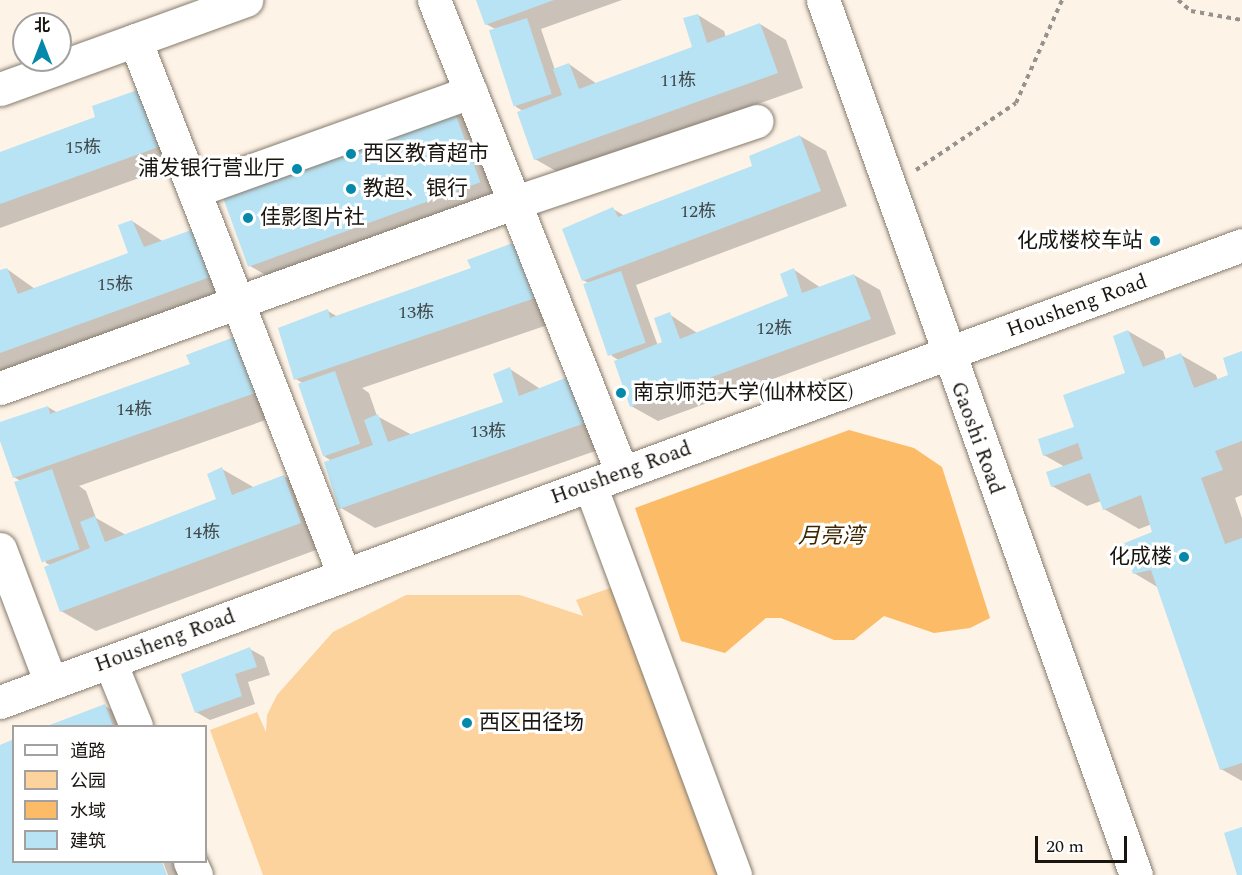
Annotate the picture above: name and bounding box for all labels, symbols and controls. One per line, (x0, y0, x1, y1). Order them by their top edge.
north arrow (12, 12, 72, 72)
text: 北 (34, 14, 50, 38)
house number: 11栋 (660, 70, 696, 92)
house number: 15栋 (65, 137, 101, 159)
place label: 西区教育超市 (363, 141, 489, 167)
marker: 西区教育超市 (344, 147, 358, 161)
place label: 浦发银行营业厅 (138, 156, 285, 182)
marker: 浦发银行营业厅 (290, 162, 304, 176)
place label: 教超、银行 (363, 176, 468, 202)
marker: 教超、银行 (344, 182, 358, 196)
house number: 12栋 (680, 201, 716, 223)
place label: 佳影图片社 (260, 205, 365, 231)
marker: 佳影图片社 (241, 211, 255, 225)
place label: 化成楼校车站 (1017, 228, 1143, 254)
marker: 化成楼校车站 (1148, 234, 1162, 248)
street label: Housheng Road (1003, 269, 1151, 343)
house number: 15栋 (97, 274, 133, 296)
house number: 13栋 (398, 302, 434, 324)
house number: 12栋 (756, 318, 792, 340)
street label: Gaoshi Road (945, 378, 1009, 498)
place label: 南京师范大学(仙林校区) (633, 380, 853, 406)
marker: 南京师范大学(仙林校区) (614, 386, 628, 400)
house number: 14栋 (116, 399, 152, 421)
house number: 13栋 (470, 421, 506, 443)
street label: Housheng Road (547, 436, 695, 510)
house number: 14栋 (184, 522, 220, 544)
water label: 月亮湾 (798, 524, 864, 550)
place label: 化成楼 (1109, 544, 1172, 570)
marker: 化成楼 (1177, 550, 1191, 564)
street label: Housheng Road (91, 604, 239, 678)
place label: 西区田径场 (479, 710, 584, 736)
marker: 西区田径场 (460, 716, 474, 730)
legend (12, 725, 207, 863)
text: 道路 (70, 738, 106, 765)
text: 公园 (70, 768, 106, 795)
text: 水域 (70, 798, 106, 825)
scale bar (1038, 824, 1130, 862)
text: 建筑 (70, 828, 106, 855)
text: 20 m (1046, 833, 1084, 860)

